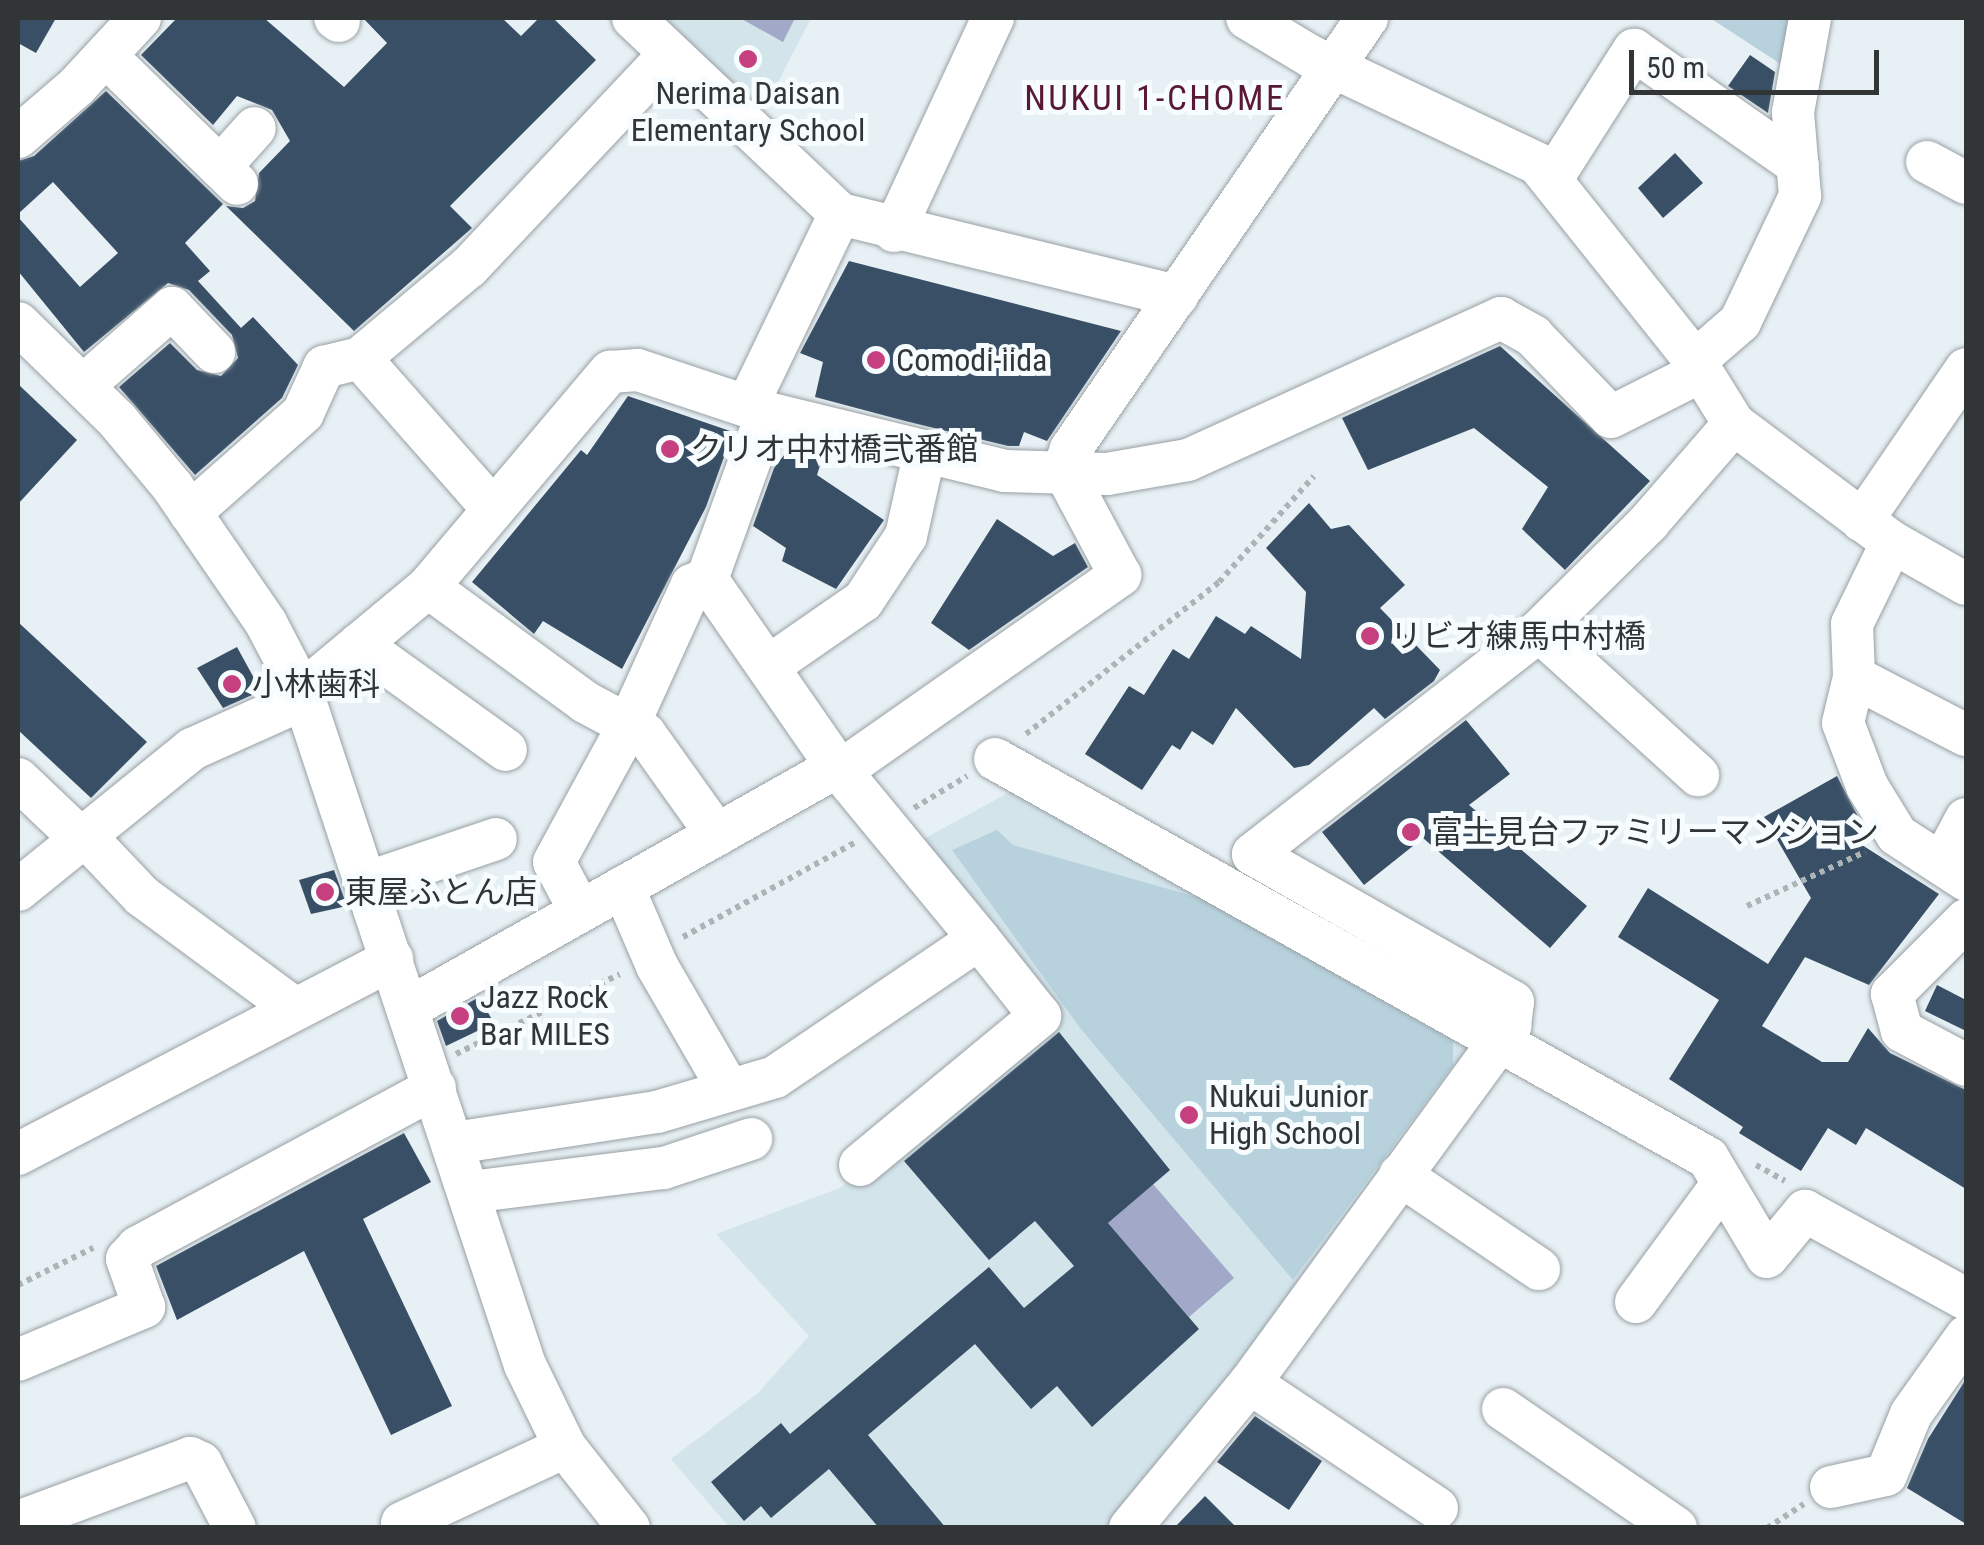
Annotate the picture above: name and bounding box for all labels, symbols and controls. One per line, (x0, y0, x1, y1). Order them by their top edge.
scale bar (1634, 30, 1884, 92)
marker: Nerima Daisan Elementary School (737, 48, 759, 70)
text: 50 m (1646, 50, 1705, 85)
place label: Nerima Daisan Elementary School (631, 75, 865, 150)
district label: NUKUI 1-CHOME (1024, 78, 1286, 120)
place label: Comodi-iida (896, 341, 1047, 379)
marker: Comodi-iida (865, 349, 887, 371)
place label: クリオ中村橋弐番館 (690, 430, 978, 468)
marker: クリオ中村橋弐番館 (659, 438, 681, 460)
place label: リビオ練馬中村橋 (1390, 617, 1646, 655)
marker: リビオ練馬中村橋 (1359, 625, 1381, 647)
place label: 小林歯科 (252, 665, 380, 703)
marker: 小林歯科 (221, 673, 243, 695)
place label: 富士見台ファミリーマンション (1431, 813, 1879, 851)
marker: 富士見台ファミリーマンション (1400, 821, 1422, 843)
place label: 東屋ふとん店 (345, 873, 537, 911)
marker: 東屋ふとん店 (314, 881, 336, 903)
place label: Jazz Rock Bar MILES (480, 979, 610, 1054)
marker: Jazz Rock Bar MILES (449, 1005, 471, 1027)
place label: Nukui Junior High School (1209, 1078, 1368, 1153)
marker: Nukui Junior High School (1178, 1104, 1200, 1126)

